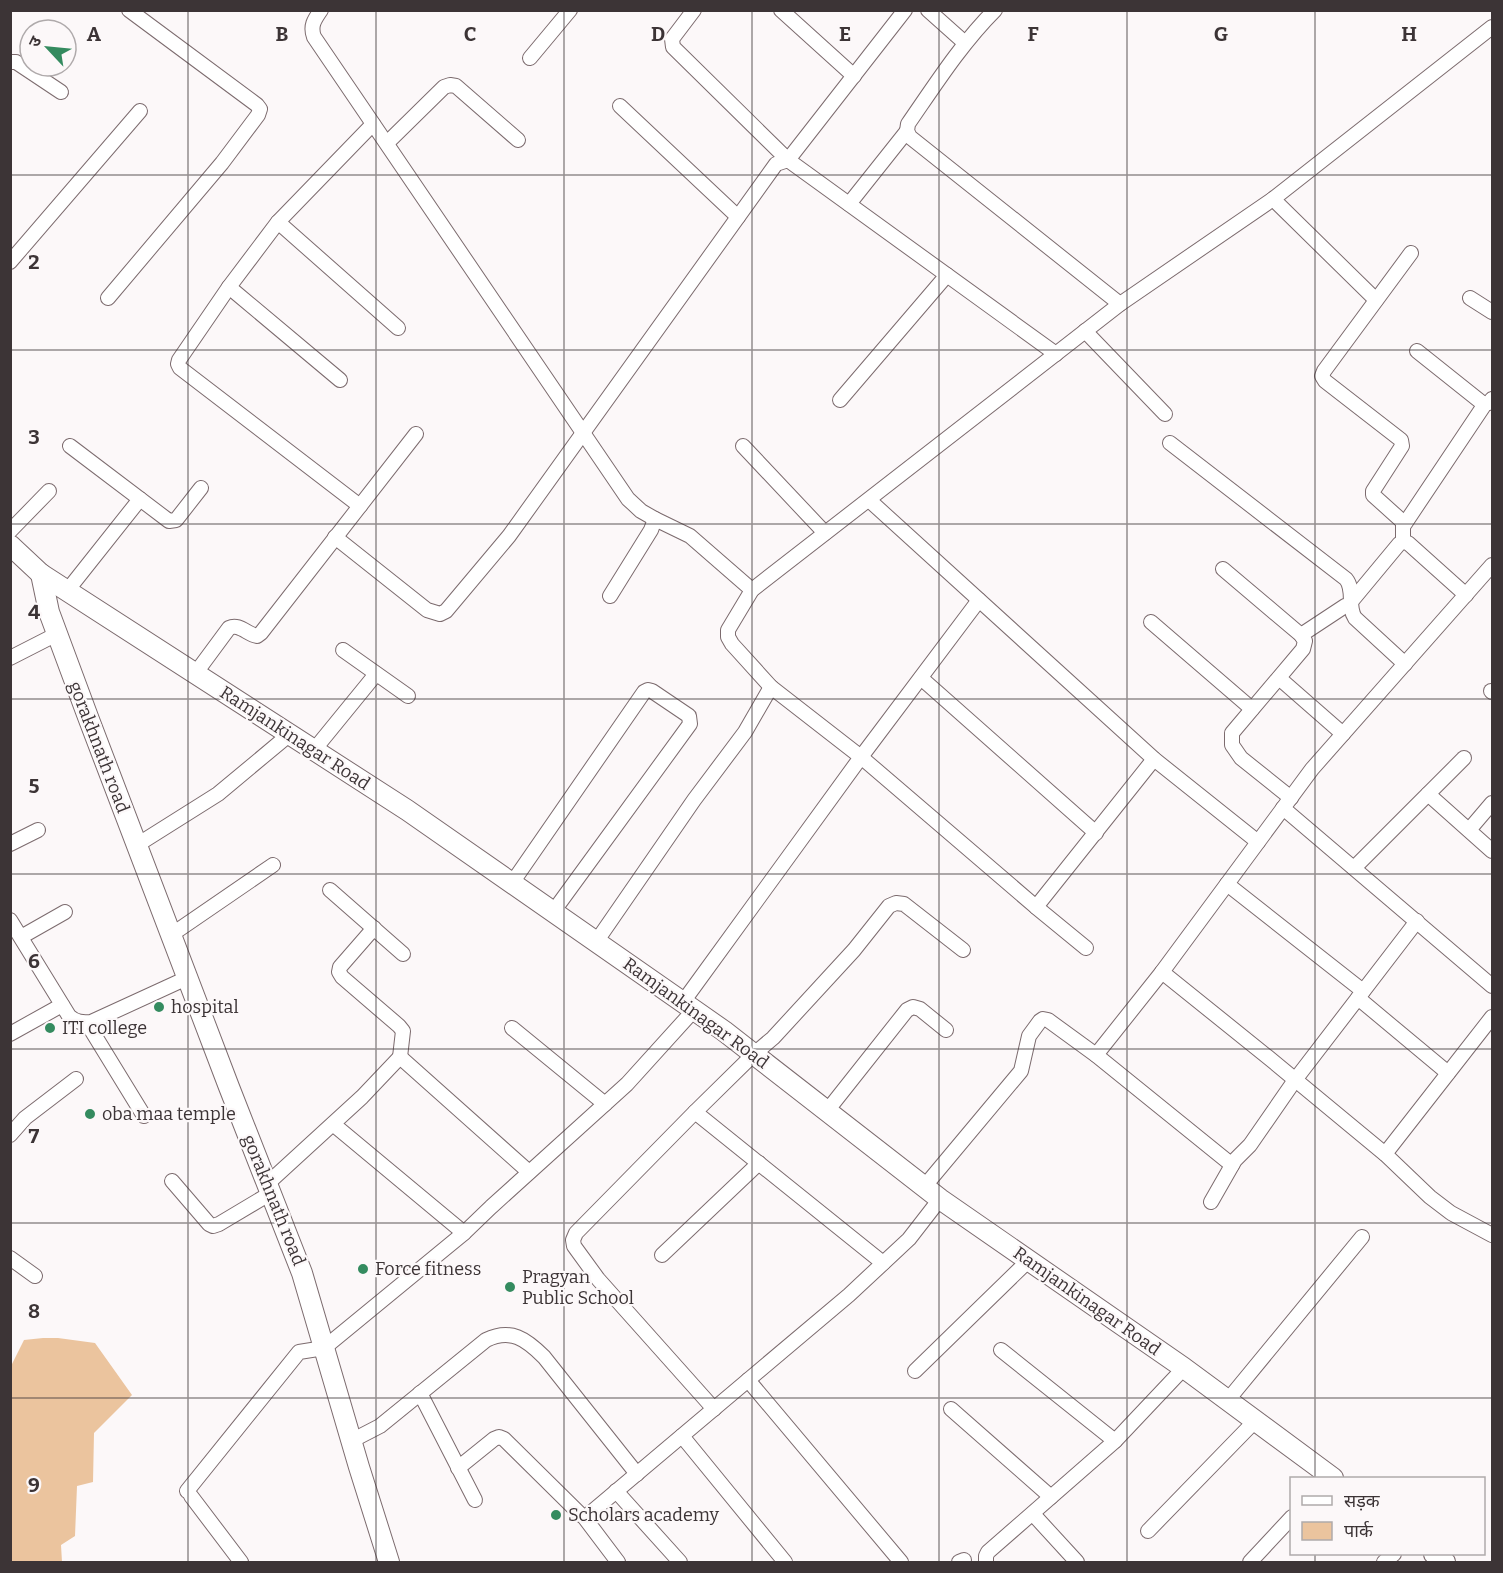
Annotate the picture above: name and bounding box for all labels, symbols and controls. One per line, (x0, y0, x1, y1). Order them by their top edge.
north arrow (18, 18, 78, 78)
text: A (87, 22, 102, 46)
text: B (276, 22, 289, 46)
text: C (464, 22, 476, 46)
text: D (651, 22, 665, 46)
text: E (839, 22, 851, 46)
text: F (1027, 22, 1039, 46)
text: G (1214, 22, 1228, 46)
text: H (1401, 22, 1417, 46)
text: उ (24, 33, 46, 50)
text: 2 (28, 250, 40, 274)
text: 3 (28, 425, 40, 449)
text: 4 (28, 600, 40, 624)
street label: gorakhnath road (64, 678, 134, 816)
street label: Ramjankinagar Road (216, 681, 375, 795)
text: 5 (29, 774, 40, 798)
text: 6 (28, 949, 40, 973)
street label: Ramjankinagar Road (619, 953, 773, 1073)
place label: hospital (171, 996, 239, 1018)
marker: hospital (152, 1000, 166, 1014)
place label: ITI college (62, 1017, 147, 1039)
marker: ITI college (43, 1021, 57, 1035)
place label: oba maa temple (102, 1103, 236, 1125)
marker: oba maa temple (83, 1107, 97, 1121)
text: 7 (29, 1124, 40, 1148)
street label: gorakhnath road (238, 1131, 310, 1269)
street label: Ramjankinagar Road (1009, 1242, 1165, 1360)
place label: Force fitness (375, 1258, 481, 1280)
marker: Force fitness (356, 1262, 370, 1276)
place label: Pragyan Public School (522, 1266, 634, 1309)
marker: Pragyan Public School (503, 1280, 517, 1294)
text: 8 (28, 1299, 40, 1323)
text: 9 (28, 1473, 40, 1497)
legend (1290, 1477, 1485, 1555)
text: सड़क (1344, 1490, 1381, 1512)
place label: Scholars academy (568, 1504, 719, 1526)
marker: Scholars academy (549, 1508, 563, 1522)
text: पार्क (1344, 1520, 1374, 1542)

